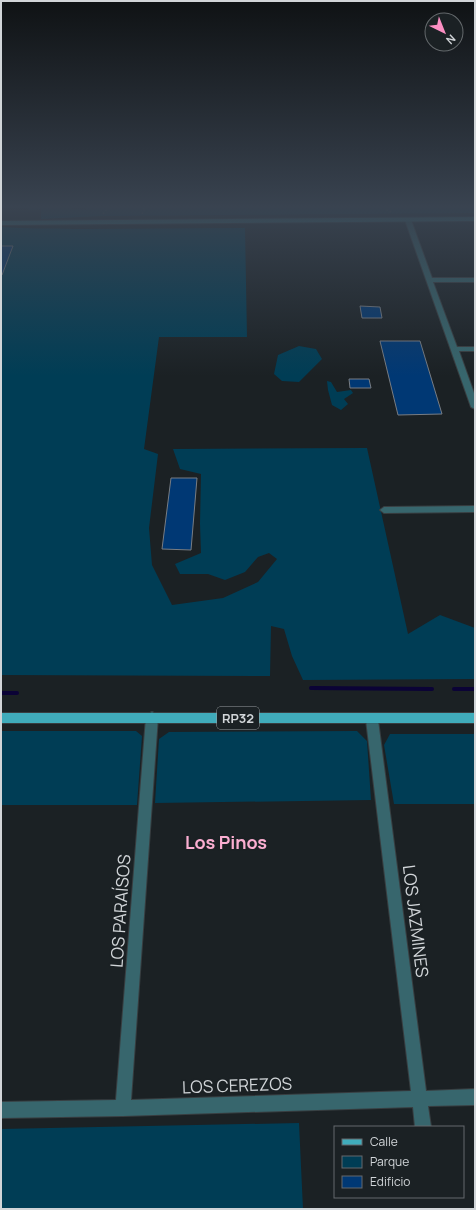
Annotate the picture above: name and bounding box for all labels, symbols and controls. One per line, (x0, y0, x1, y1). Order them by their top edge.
north arrow (424, 12, 464, 52)
text: N (443, 31, 459, 48)
road number: RP32 (217, 707, 259, 729)
district label: Los Pinos (185, 830, 267, 854)
street label: LOS PARAÍSOS (105, 854, 135, 968)
street label: LOS JAZMINES (398, 864, 434, 978)
street label: LOS CEREZOS (182, 1072, 292, 1098)
legend (334, 1126, 464, 1198)
text: Calle (370, 1133, 398, 1150)
text: Parque (370, 1153, 409, 1170)
text: Edificio (370, 1173, 410, 1190)

